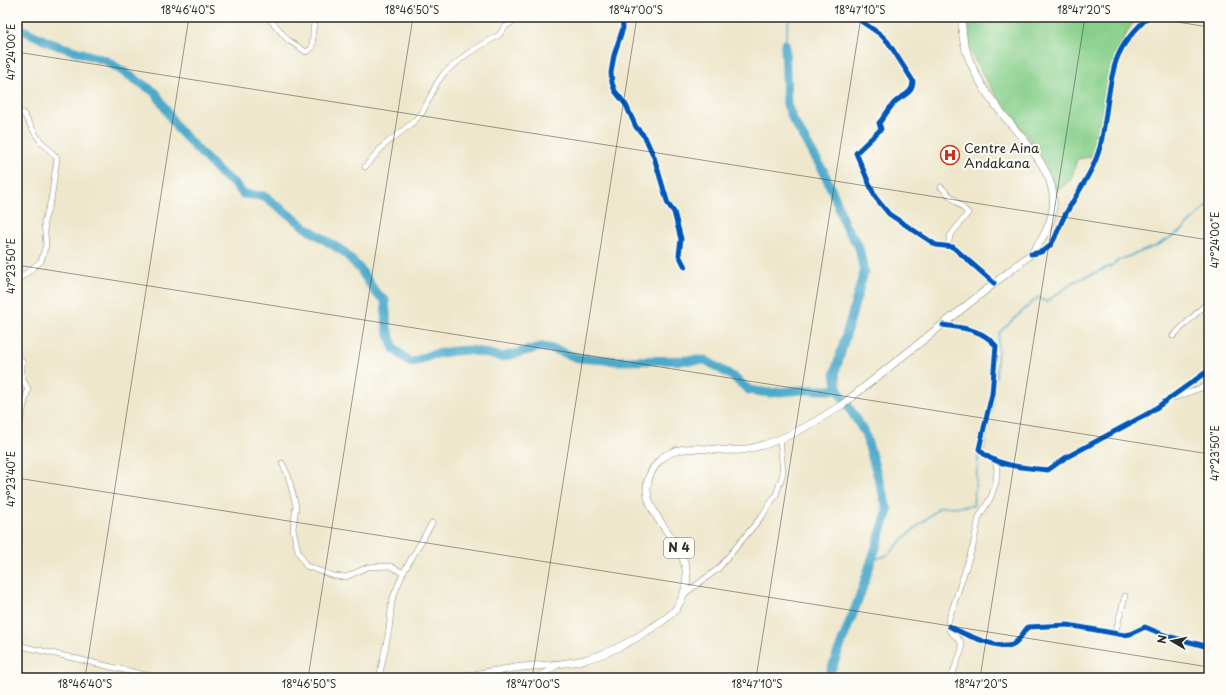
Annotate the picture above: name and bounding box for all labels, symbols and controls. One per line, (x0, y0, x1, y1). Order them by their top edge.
text: 18°46'40"S (161, 2, 215, 17)
text: 18°46'50"S (385, 2, 439, 17)
text: 18°47'00"S (609, 2, 663, 17)
text: 18°47'10"S (834, 2, 886, 17)
text: 18°47'20"S (1057, 2, 1111, 17)
text: 47°24'00"E (3, 24, 18, 80)
place label: Centre Aina Andakana (964, 138, 1040, 172)
hospital icon: Centre Aina Andakana (939, 144, 961, 166)
text: 47°24'00"E (1207, 212, 1222, 268)
text: 47°23'50"E (3, 238, 18, 294)
text: 47°23'50"E (1207, 425, 1222, 481)
text: 47°23'40"E (3, 451, 18, 507)
road number: N 4 (664, 538, 694, 558)
north arrow (1152, 621, 1192, 661)
text: N (1153, 633, 1171, 645)
text: 18°46'40"S (58, 676, 112, 691)
text: 18°46'50"S (282, 676, 336, 691)
text: 18°47'00"S (506, 676, 560, 691)
text: 18°47'10"S (731, 676, 783, 691)
text: 18°47'20"S (954, 676, 1008, 691)

